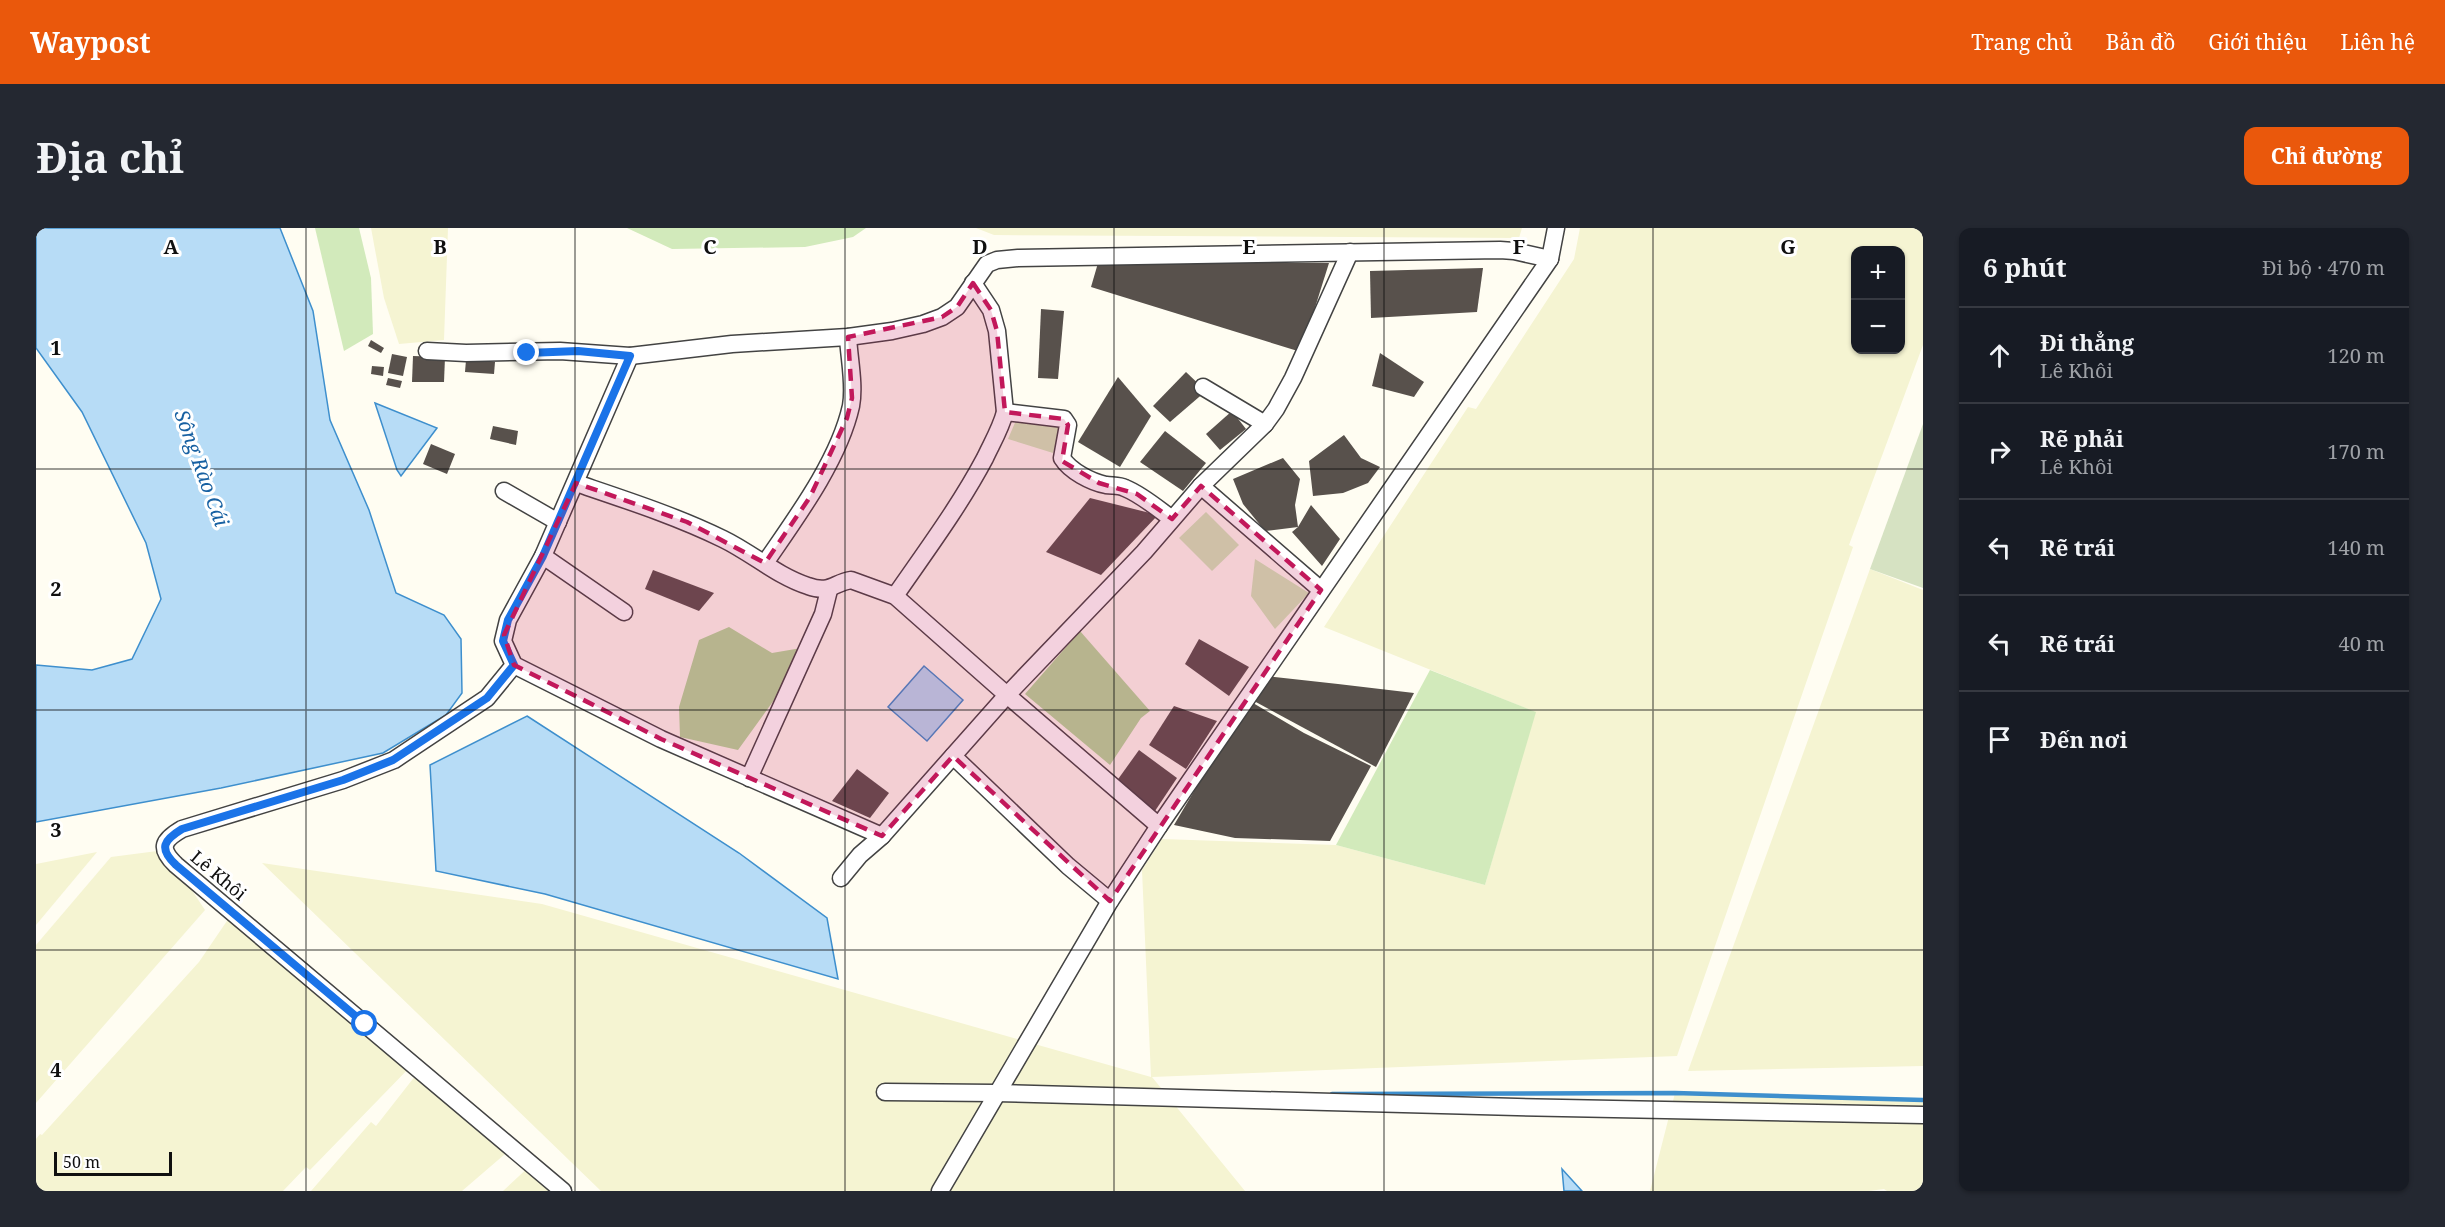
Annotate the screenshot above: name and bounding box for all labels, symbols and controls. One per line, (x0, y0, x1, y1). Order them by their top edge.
text: Waypost (30, 23, 151, 61)
text: Trang chủ (1971, 28, 2073, 56)
text: Bản đồ (2106, 28, 2175, 56)
text: Giới thiệu (2208, 28, 2307, 56)
text: Liên hệ (2340, 28, 2415, 56)
button: Chỉ đường (2244, 127, 2409, 185)
text: Địa chỉ (36, 128, 184, 185)
text: A (163, 233, 179, 260)
text: B (433, 233, 447, 260)
text: C (703, 233, 717, 260)
text: D (972, 233, 988, 260)
text: E (1242, 233, 1256, 260)
text: F (1513, 233, 1525, 260)
text: G (1780, 233, 1796, 260)
map controls (1851, 246, 1905, 354)
button: + (1851, 246, 1905, 300)
text: 6 phút (1983, 249, 2066, 285)
text: Đi bộ · 470 m (2262, 254, 2385, 281)
button: − (1851, 300, 1905, 354)
text: Đi thẳng (2040, 327, 2134, 357)
text: 1 (50, 334, 62, 361)
route end (513, 339, 539, 365)
icon: ahead (1983, 339, 2016, 372)
text: 120 m (2327, 342, 2385, 369)
text: Lê Khôi (2040, 357, 2113, 384)
water label: Sông Rào Cái (168, 406, 236, 530)
text: Rẽ phải (2040, 423, 2124, 453)
icon: right (1983, 435, 2016, 468)
text: 170 m (2327, 438, 2385, 465)
text: Lê Khôi (2040, 453, 2113, 480)
icon: left (1983, 531, 2016, 564)
text: Rẽ trái (2040, 532, 2115, 562)
text: 140 m (2327, 534, 2385, 561)
text: 2 (50, 575, 62, 602)
icon: left (1983, 627, 2016, 660)
text: Rẽ trái (2040, 628, 2115, 658)
text: 40 m (2339, 630, 2385, 657)
icon: arrive (1983, 723, 2016, 756)
text: Đến nơi (2040, 724, 2127, 754)
text: 3 (50, 816, 62, 843)
street label: Lê Khôi (186, 845, 252, 905)
route start (351, 1010, 377, 1036)
text: 4 (50, 1056, 62, 1083)
scale bar (54, 1149, 172, 1176)
text: 50 m (63, 1151, 100, 1173)

